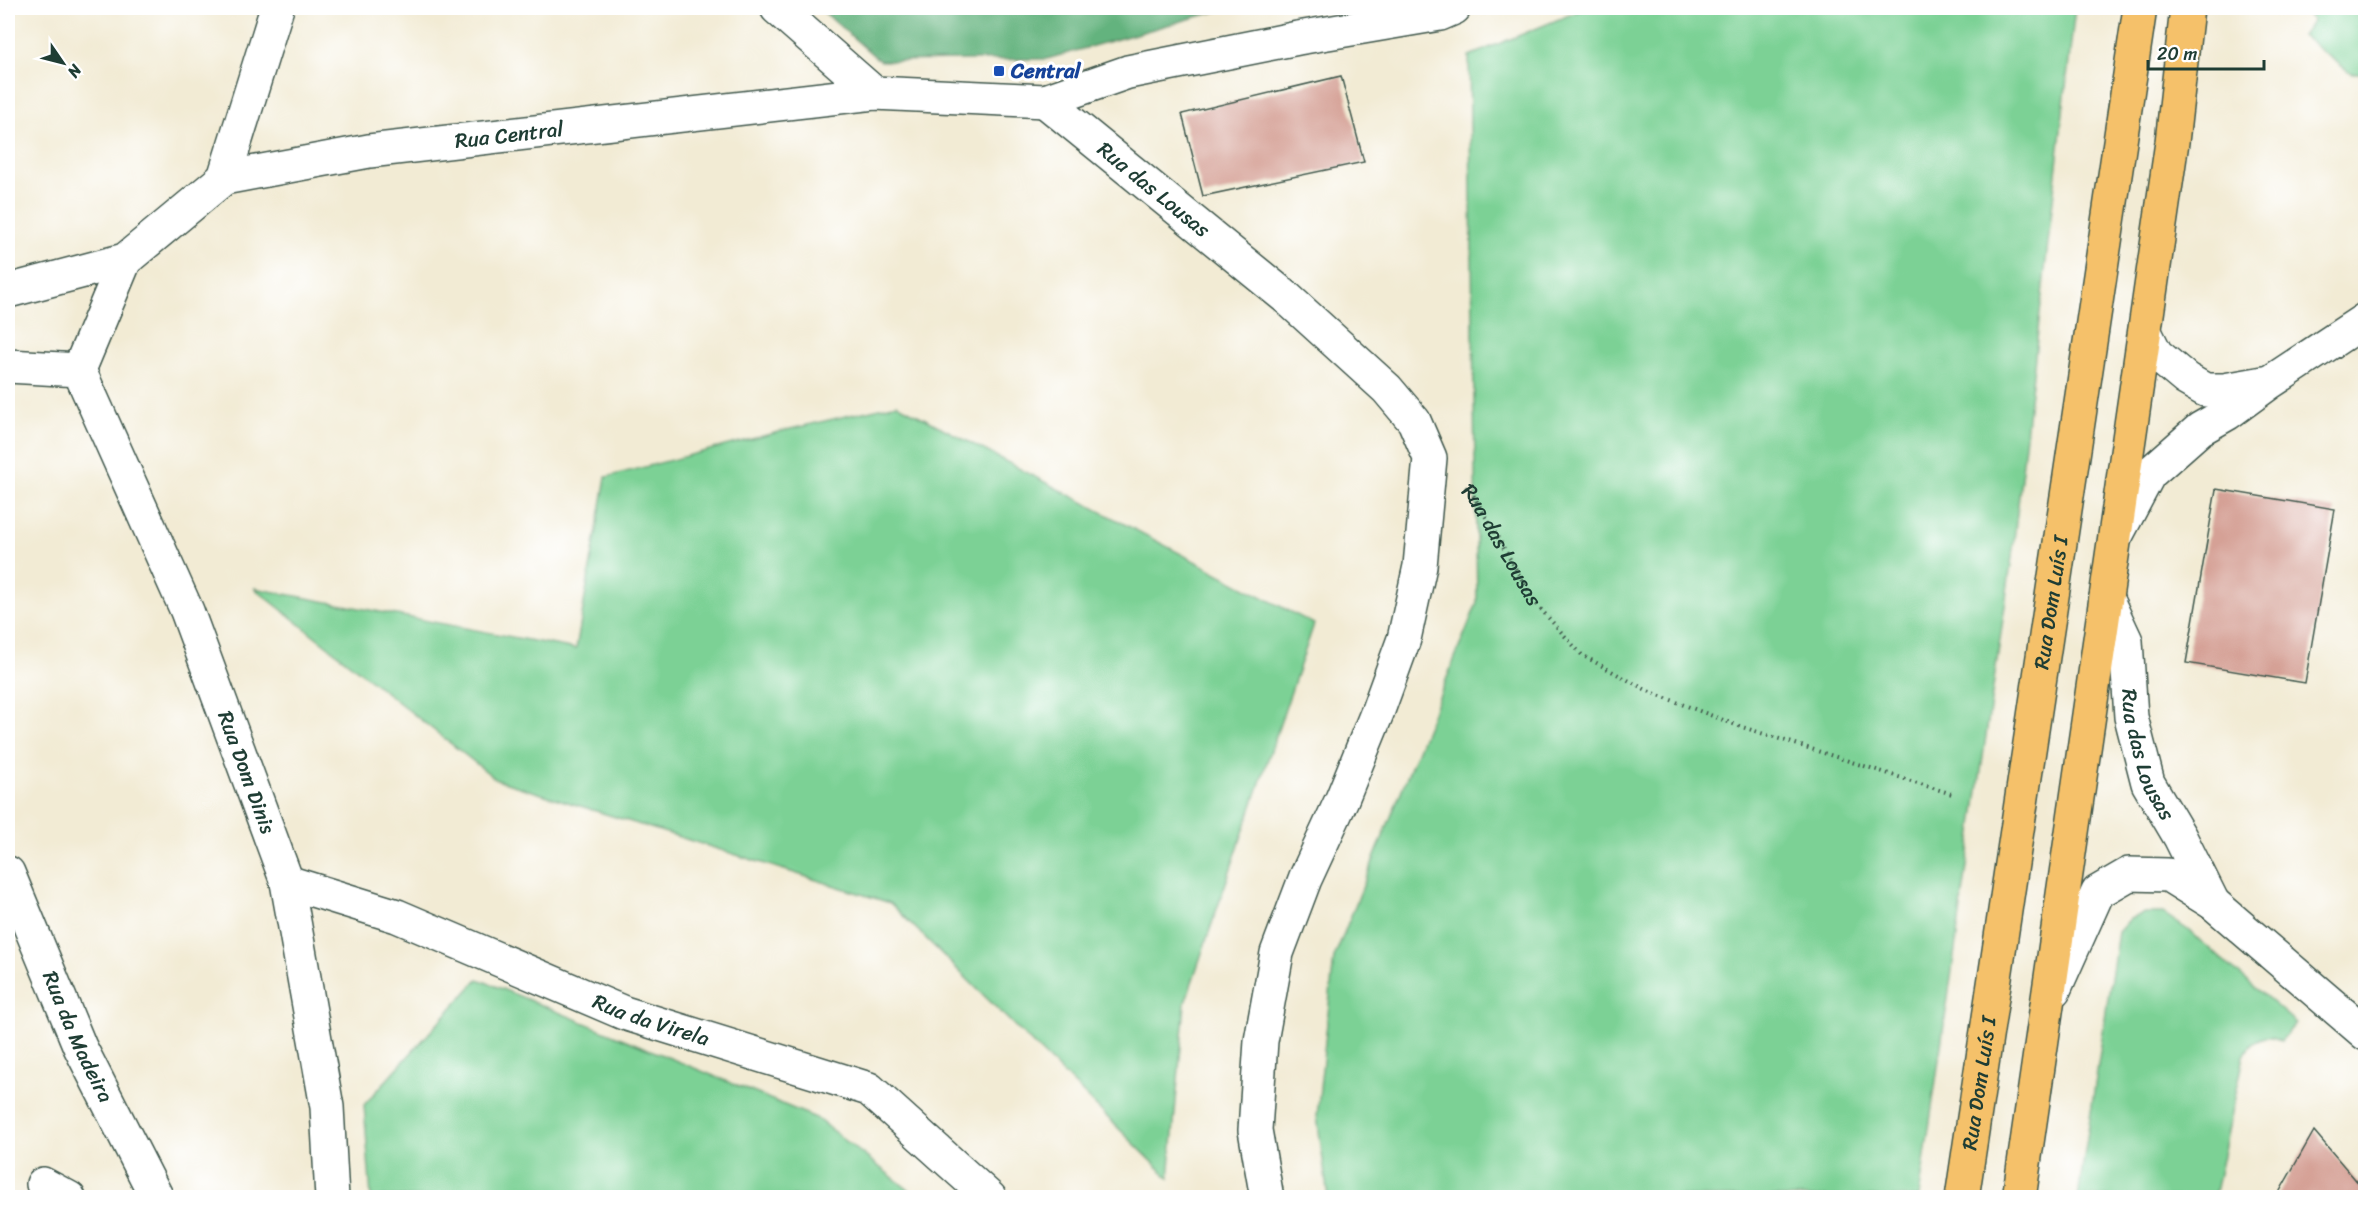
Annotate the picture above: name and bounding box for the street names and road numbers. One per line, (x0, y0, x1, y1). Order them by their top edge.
street label: Rua Central (453, 110, 566, 160)
street label: Rua das Lousas (1088, 131, 1219, 248)
street label: Rua das Lousas (1453, 473, 1553, 614)
street label: Rua Dom Luís I (2022, 531, 2080, 672)
street label: Rua das Lousas (2110, 688, 2185, 828)
street label: Rua Dom Dinis (206, 705, 287, 840)
street label: Rua da Madeira (31, 965, 125, 1110)
street label: Rua da Virela (586, 983, 715, 1058)
street label: Rua Dom Luís I (1950, 1012, 2008, 1153)

